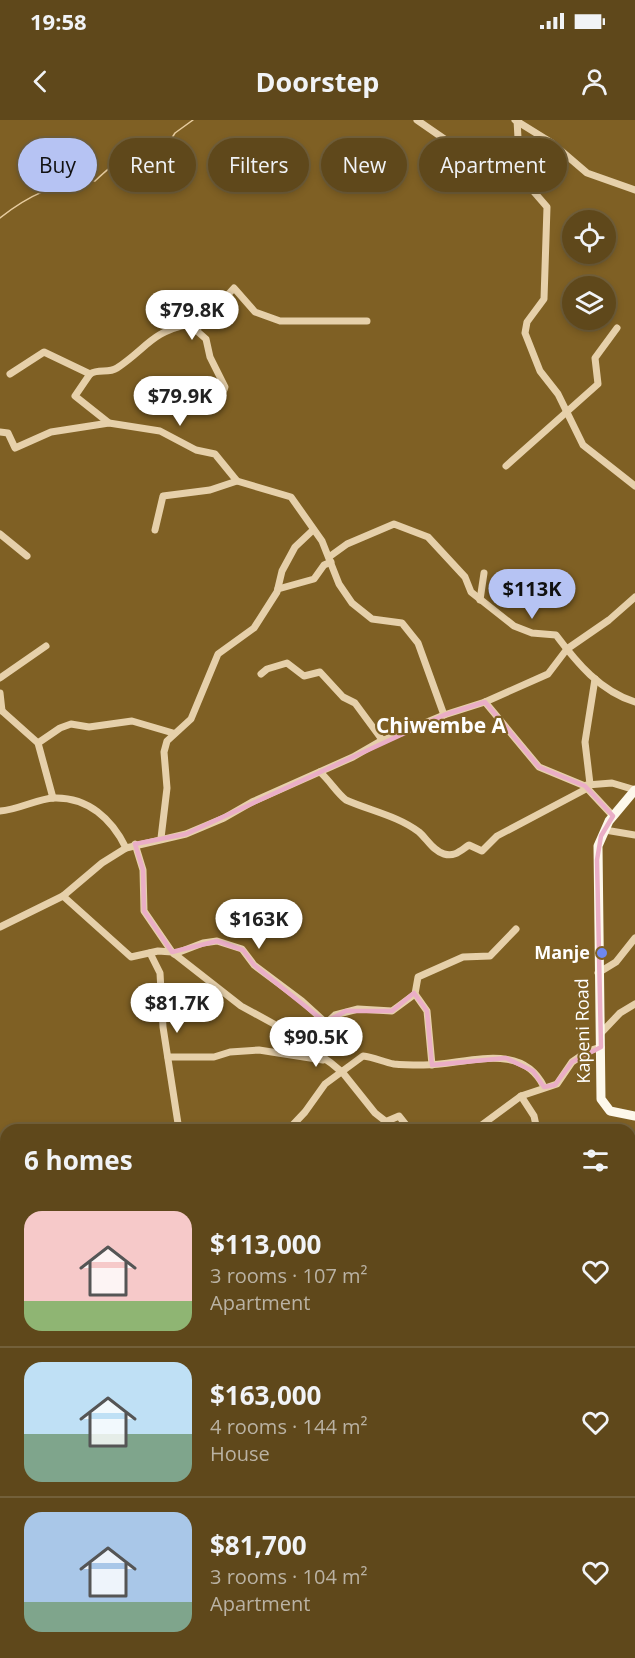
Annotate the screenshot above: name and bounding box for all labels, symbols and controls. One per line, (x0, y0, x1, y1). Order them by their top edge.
text: 19:58 (30, 6, 87, 36)
text: Doorstep (256, 63, 379, 100)
icon: back (24, 65, 57, 98)
icon: person (578, 65, 611, 98)
chip: Buy (18, 138, 97, 192)
chip: Rent (109, 138, 196, 192)
chip: Filters (208, 138, 309, 192)
chip: New (321, 138, 407, 192)
chip: Apartment (419, 138, 567, 192)
map controls (562, 210, 616, 330)
button: locate (562, 210, 616, 264)
button: layers (562, 276, 616, 330)
pin: $79.8K (143, 290, 241, 341)
text: $79.8K (160, 296, 224, 323)
pin: $79.9K (131, 376, 229, 427)
text: $79.9K (148, 382, 212, 409)
pin: $113K (490, 569, 574, 620)
text: $113K (502, 575, 562, 602)
district label: Chiwembe A (376, 711, 507, 739)
pin: $163K (217, 899, 301, 950)
text: $163K (229, 905, 289, 932)
place label: Manje (534, 940, 590, 964)
marker: Manje (595, 946, 609, 960)
street label: Kapeni Road (569, 978, 595, 1084)
pin: $81.7K (128, 983, 226, 1034)
text: $81.7K (145, 989, 209, 1016)
pin: $90.5K (267, 1017, 365, 1068)
text: $90.5K (284, 1023, 348, 1050)
text: 6 homes (24, 1142, 133, 1178)
icon: filters (579, 1144, 612, 1177)
text: $113,000 (210, 1226, 321, 1262)
icon: home (72, 1235, 144, 1307)
icon: heart (579, 1255, 612, 1288)
text: 3 rooms · 107 m² (210, 1262, 368, 1289)
text: Apartment (210, 1289, 310, 1316)
text: $163,000 (210, 1377, 321, 1413)
icon: home (72, 1386, 144, 1458)
icon: heart (579, 1406, 612, 1439)
text: 4 rooms · 144 m² (210, 1413, 368, 1440)
text: House (210, 1440, 270, 1467)
text: $81,700 (210, 1527, 307, 1563)
icon: home (72, 1536, 144, 1608)
icon: heart (579, 1556, 612, 1589)
text: 3 rooms · 104 m² (210, 1563, 368, 1590)
text: Apartment (210, 1590, 310, 1617)

